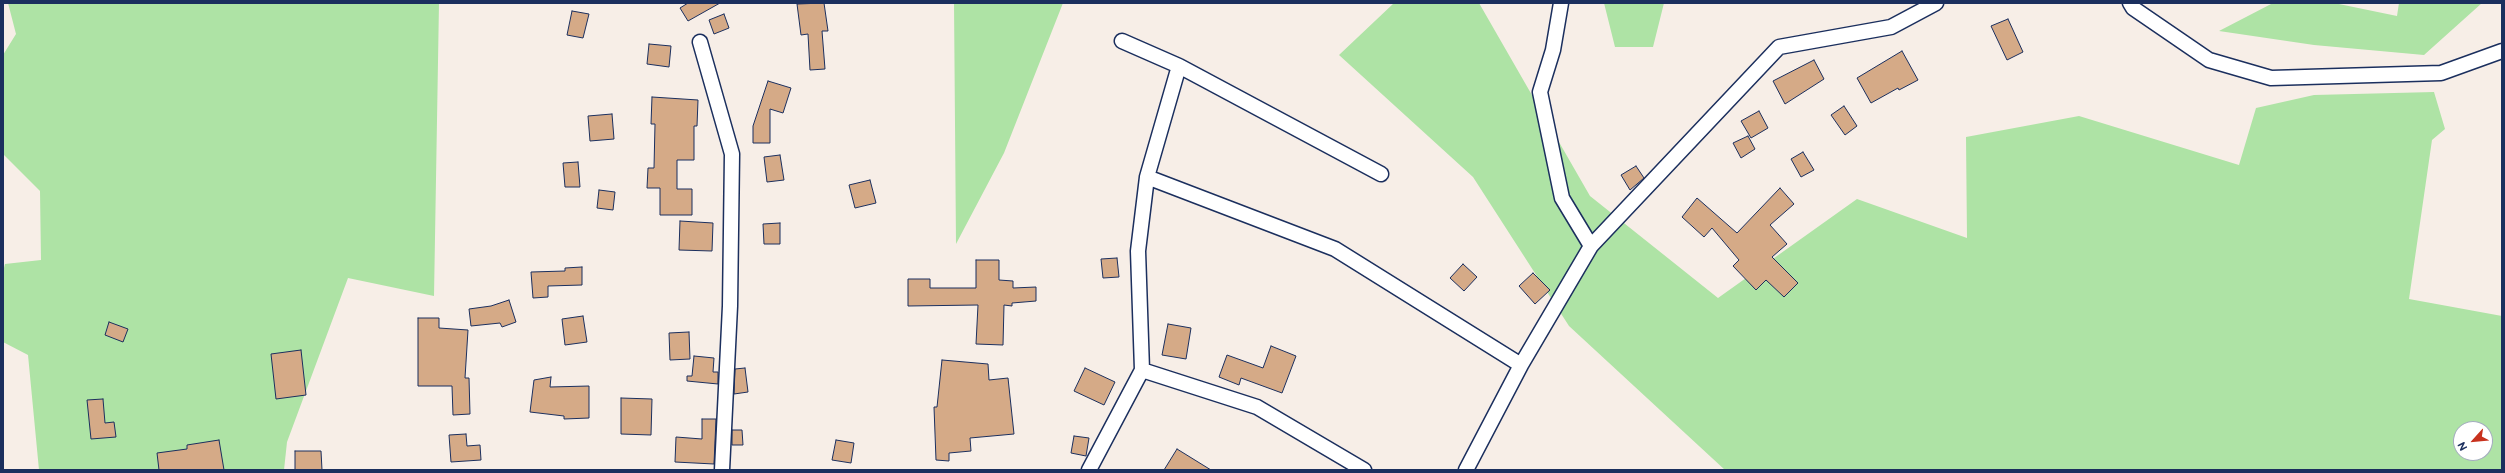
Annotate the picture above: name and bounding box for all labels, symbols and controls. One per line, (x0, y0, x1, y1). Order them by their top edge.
north arrow (2453, 421, 2493, 461)
text: N (2455, 440, 2470, 453)

